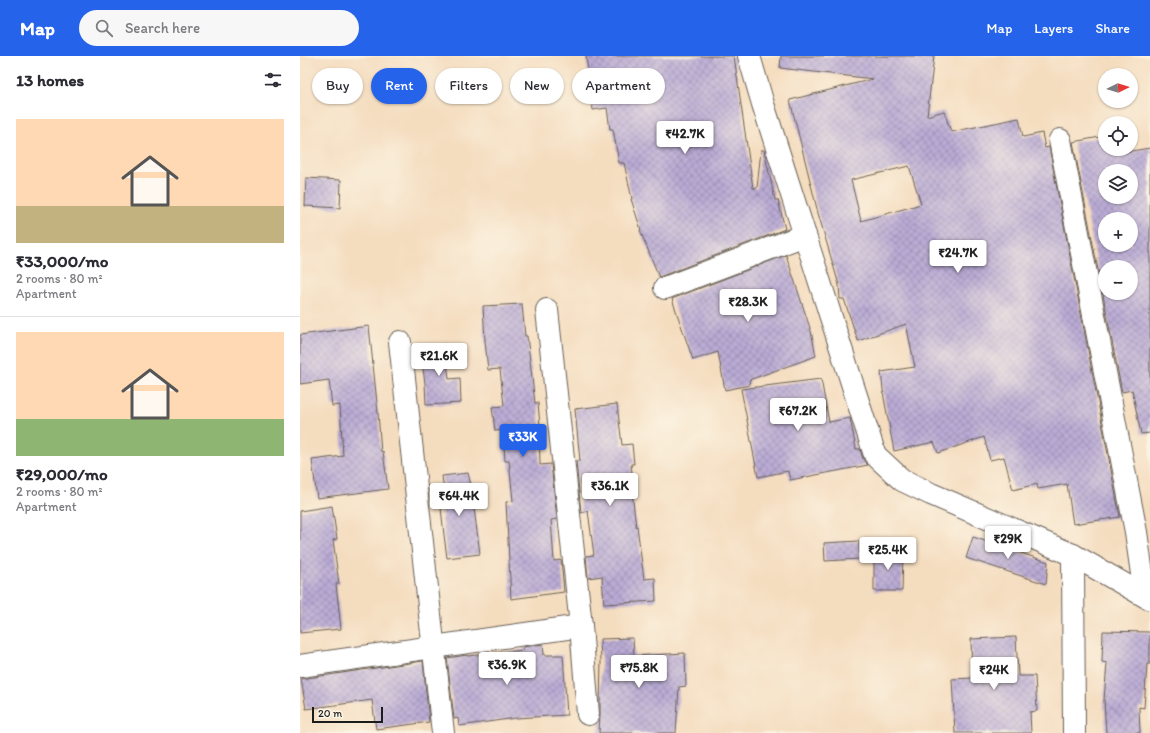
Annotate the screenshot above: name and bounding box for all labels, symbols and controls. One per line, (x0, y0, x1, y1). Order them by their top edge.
search box (79, 10, 359, 46)
text: Map (20, 17, 55, 40)
icon: search (93, 17, 115, 39)
text: Search here (125, 19, 200, 37)
text: Map (987, 20, 1012, 37)
text: Layers (1034, 20, 1073, 37)
text: Share (1095, 20, 1130, 37)
chip: Buy (312, 68, 363, 104)
chip: Rent (371, 68, 427, 104)
chip: Filters (435, 68, 502, 104)
chip: New (510, 68, 564, 104)
chip: Apartment (572, 68, 665, 104)
north arrow (1098, 68, 1138, 108)
map controls (1098, 68, 1138, 300)
icon: filters (262, 69, 284, 91)
text: 13 homes (16, 70, 84, 90)
button: locate (1098, 116, 1138, 156)
pin: ₹42.7K (652, 121, 718, 155)
text: ₹42.7K (666, 126, 704, 141)
icon: home (114, 145, 186, 217)
button: layers (1098, 164, 1138, 204)
button: + (1098, 212, 1138, 252)
pin: ₹24.7K (925, 240, 991, 274)
text: ₹24.7K (939, 245, 977, 260)
text: ₹33,000/mo (16, 251, 108, 271)
button: − (1098, 260, 1138, 300)
text: 2 rooms · 80 m² (16, 271, 103, 286)
text: Apartment (16, 286, 77, 301)
pin: ₹28.3K (715, 289, 781, 323)
text: ₹28.3K (729, 294, 767, 309)
pin: ₹21.6K (406, 343, 472, 377)
text: ₹21.6K (420, 348, 458, 363)
icon: home (114, 358, 186, 430)
pin: ₹67.2K (765, 398, 831, 432)
text: ₹67.2K (779, 403, 817, 418)
pin: ₹33K (499, 424, 547, 458)
text: ₹33K (509, 429, 537, 444)
text: ₹29,000/mo (16, 464, 108, 484)
pin: ₹36.1K (577, 473, 643, 507)
text: ₹36.1K (591, 478, 629, 493)
pin: ₹64.4K (426, 483, 492, 517)
text: 2 rooms · 80 m² (16, 484, 103, 499)
text: ₹64.4K (439, 488, 479, 503)
text: Apartment (16, 499, 77, 514)
pin: ₹29K (984, 526, 1032, 560)
text: ₹29K (994, 531, 1022, 546)
pin: ₹25.4K (855, 537, 921, 571)
text: ₹25.4K (868, 542, 908, 557)
pin: ₹36.9K (474, 652, 540, 686)
pin: ₹75.8K (606, 655, 672, 689)
text: ₹36.9K (488, 657, 526, 672)
pin: ₹24K (970, 657, 1018, 691)
text: ₹75.8K (620, 660, 658, 675)
text: ₹24K (979, 662, 1009, 677)
scale bar (312, 705, 383, 724)
text: 20 m (318, 707, 342, 720)

